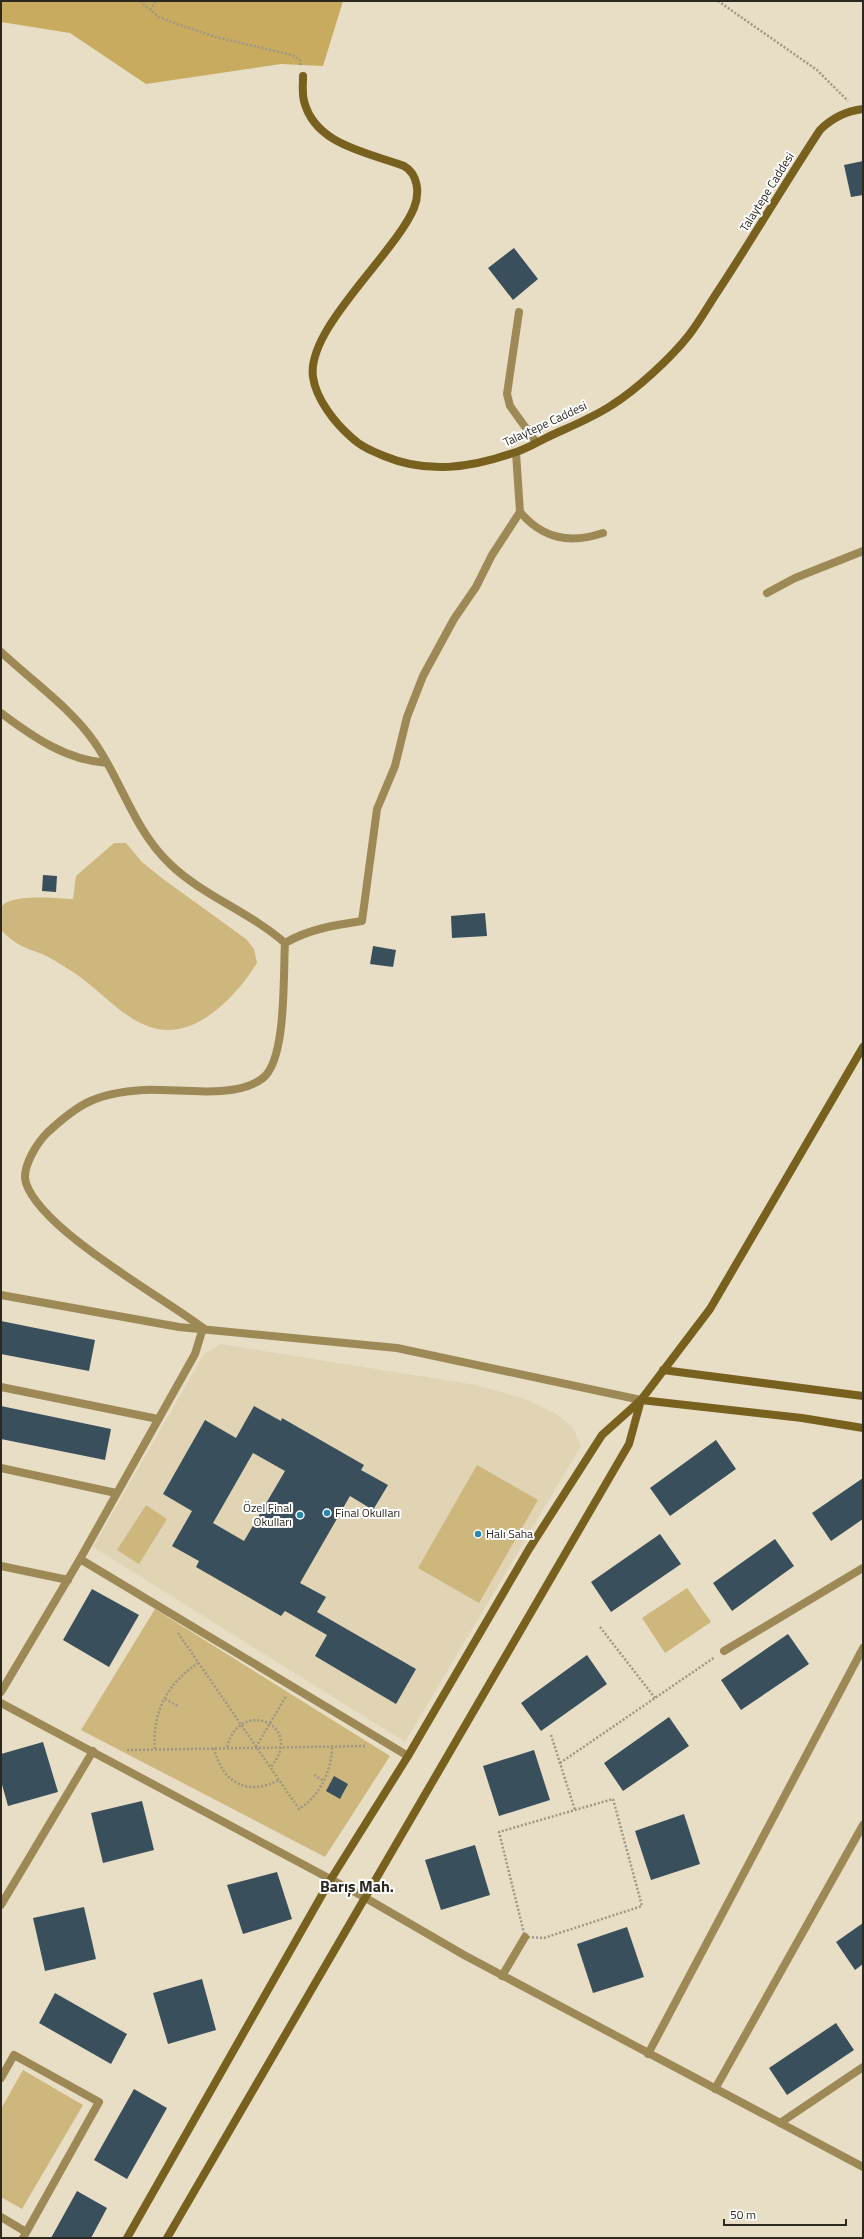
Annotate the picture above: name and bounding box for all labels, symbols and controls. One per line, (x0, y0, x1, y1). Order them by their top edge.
street label: Talaytepe Caddesi (735, 148, 799, 235)
street label: Talaytepe Caddesi (500, 396, 590, 451)
place label: Özel Final Okulları (243, 1498, 292, 1531)
place label: Final Okulları (335, 1503, 400, 1522)
marker: Final Okulları (322, 1508, 332, 1518)
marker: Özel Final Okulları (295, 1510, 305, 1520)
place label: Halı Saha (486, 1524, 533, 1543)
marker: Halı Saha (473, 1529, 483, 1539)
district label: Barış Mah. (320, 1874, 394, 1898)
scale bar (724, 2201, 846, 2227)
text: 50 m (730, 2205, 756, 2224)

